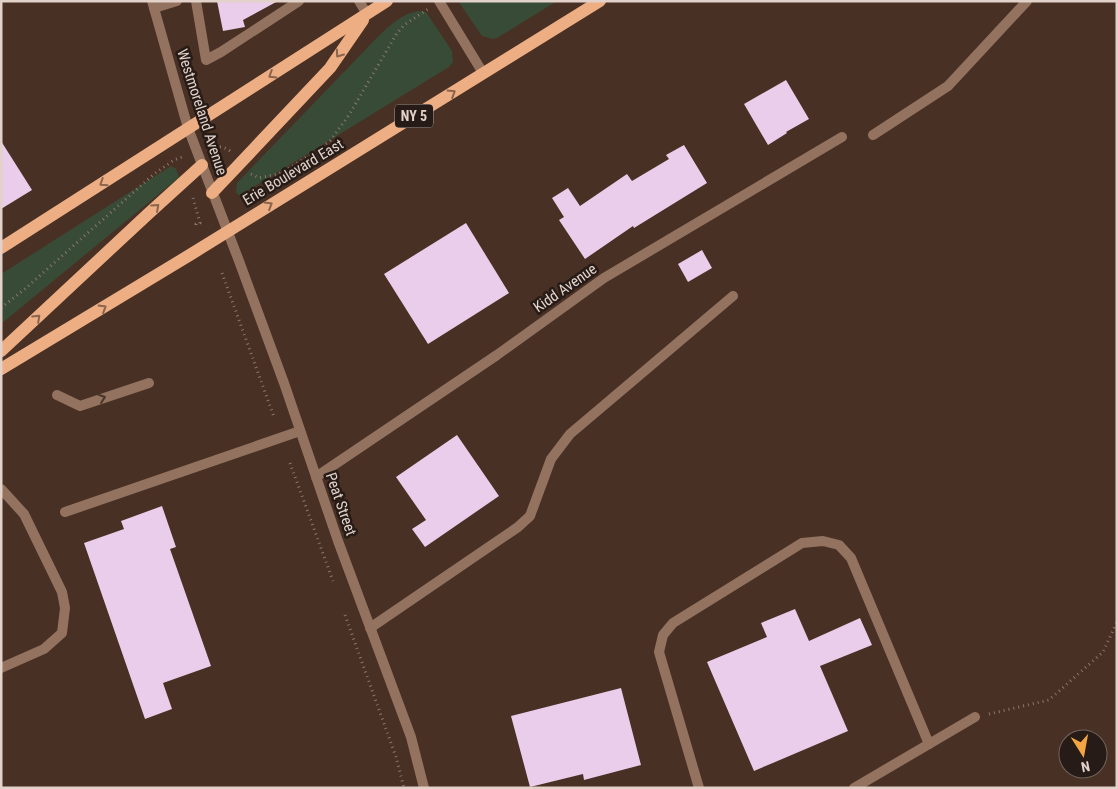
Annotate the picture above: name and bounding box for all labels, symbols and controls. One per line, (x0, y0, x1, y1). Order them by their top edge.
street label: Westmoreland Avenue (173, 47, 231, 177)
one-way arrow (336, 49, 346, 58)
one-way arrow (268, 68, 277, 78)
one-way arrow (446, 89, 455, 99)
road number: NY 5 (395, 104, 433, 128)
street label: Erie Boulevard East (239, 135, 347, 209)
one-way arrow (99, 177, 108, 187)
one-way arrow (263, 202, 272, 212)
one-way arrow (150, 204, 159, 213)
street label: Kidd Avenue (530, 260, 600, 316)
one-way arrow (97, 304, 106, 314)
one-way arrow (31, 315, 40, 324)
one-way arrow (98, 394, 106, 404)
street label: Peat Street (322, 470, 360, 538)
north arrow (1058, 729, 1108, 779)
text: N (1080, 758, 1091, 775)

